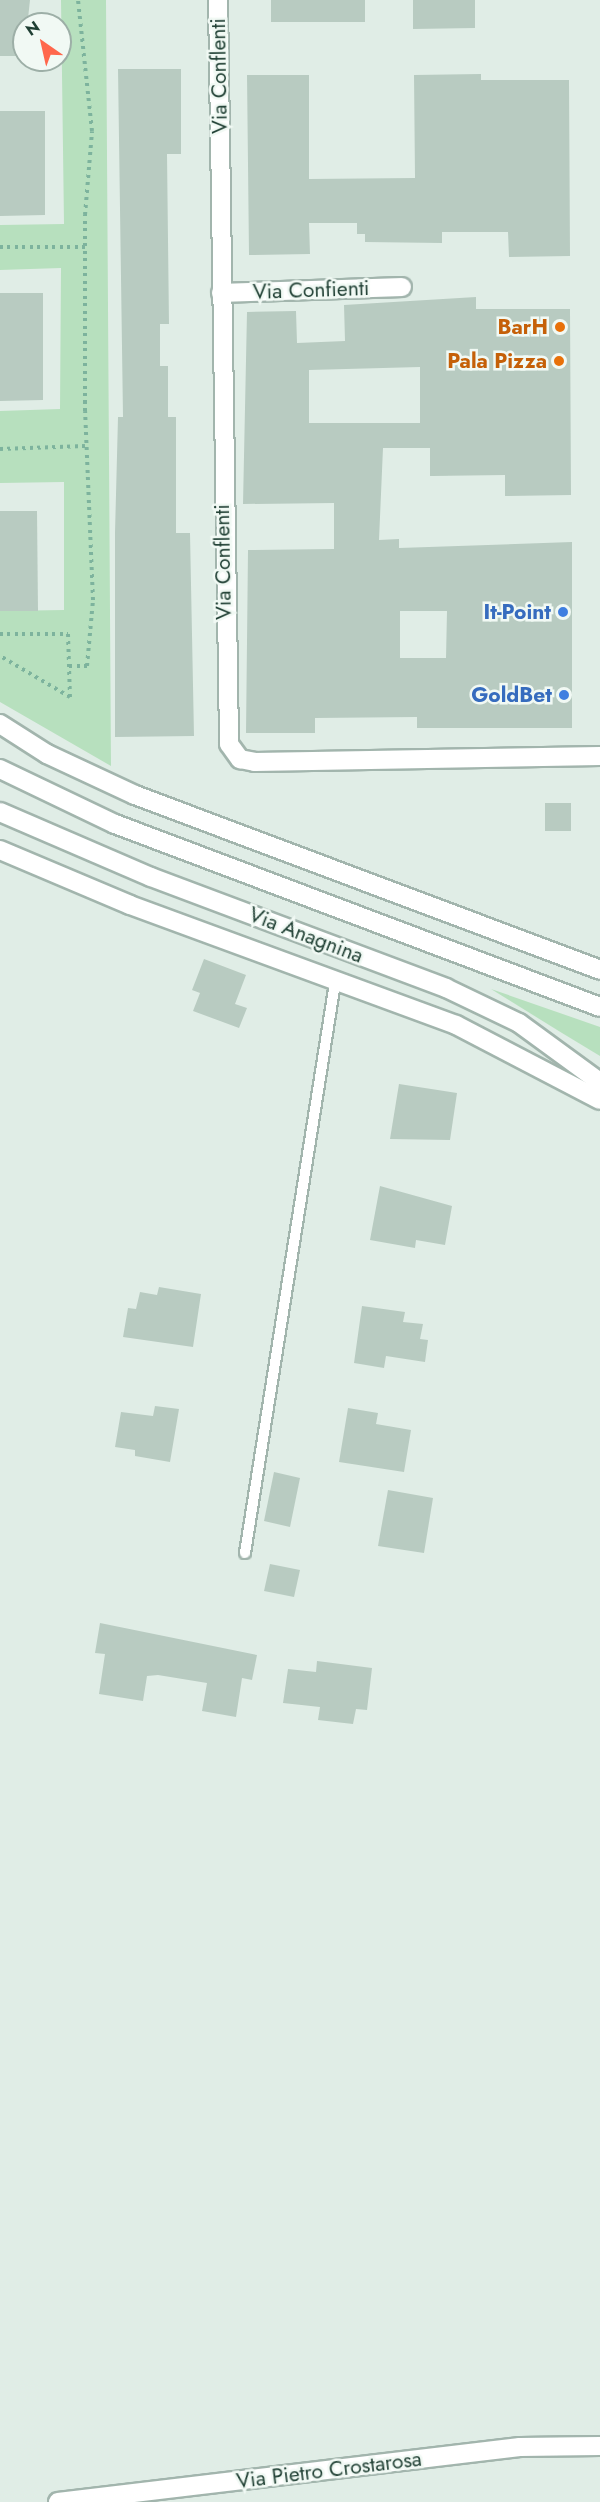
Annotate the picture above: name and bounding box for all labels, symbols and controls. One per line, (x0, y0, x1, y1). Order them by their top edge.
north arrow (12, 12, 72, 72)
text: N (21, 15, 44, 41)
street label: Via Conflenti (205, 18, 233, 134)
street label: Via Confienti (252, 275, 370, 305)
place label: BarH (498, 314, 548, 340)
marker: BarH (553, 320, 567, 334)
place label: Pala Pizza (447, 348, 547, 374)
marker: Pala Pizza (552, 354, 566, 368)
street label: Via Conflenti (209, 504, 237, 620)
place label: It-Point (484, 599, 551, 625)
marker: It-Point (556, 605, 570, 619)
place label: GoldBet (471, 682, 552, 708)
marker: GoldBet (557, 688, 571, 702)
street label: Via Anagnina (245, 902, 367, 968)
street label: Via Pietro Crostarosa (235, 2446, 423, 2494)

